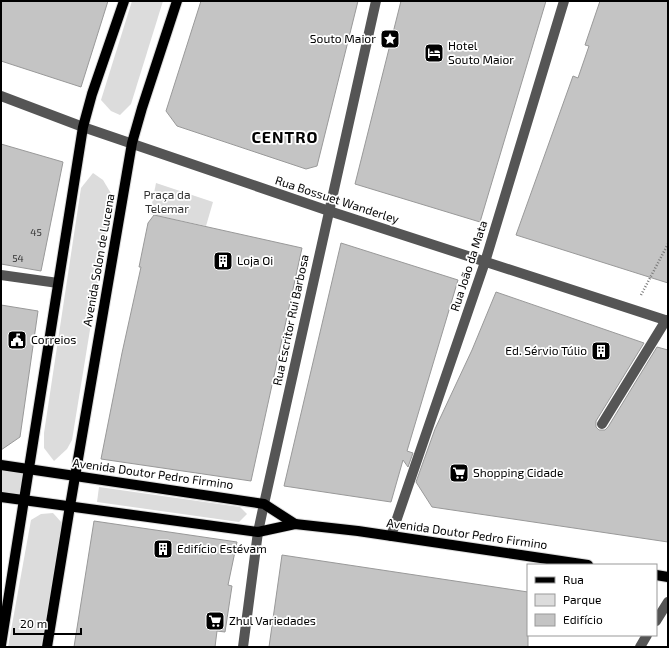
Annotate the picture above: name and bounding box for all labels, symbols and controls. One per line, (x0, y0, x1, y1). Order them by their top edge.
place icon: Souto Maior (379, 28, 401, 50)
place label: Souto Maior (310, 31, 376, 45)
place label: Hotel Souto Maior (448, 38, 514, 66)
hotel icon: Hotel Souto Maior (423, 42, 445, 64)
district label: CENTRO (251, 127, 319, 146)
street label: Rua Bossuet Wanderley (274, 172, 402, 226)
park label: Praça da Telemar (143, 187, 191, 215)
street label: Avenida Solon de Lucena (79, 192, 117, 327)
street label: Rua João da Mata (447, 219, 489, 313)
house number: 45 (30, 226, 42, 238)
building icon: Loja Oi (212, 250, 234, 272)
house number: 54 (12, 252, 24, 264)
place label: Loja Oi (237, 253, 273, 268)
street label: Rua Escritor Rui Barbosa (269, 253, 311, 387)
public building icon: Correios (6, 329, 28, 351)
place label: Correios (31, 332, 76, 346)
building icon: Ed. Sérvio Túlio (590, 340, 612, 362)
place label: Ed. Sérvio Túlio (505, 343, 587, 357)
street label: Avenida Doutor Pedro Firmino (72, 455, 235, 491)
supermarket icon: Shopping Cidade (448, 462, 470, 484)
place label: Shopping Cidade (473, 465, 563, 479)
street label: Avenida Doutor Pedro Firmino (386, 515, 549, 551)
building icon: Edifício Estévam (152, 538, 174, 560)
place label: Edifício Estévam (177, 541, 267, 555)
legend (527, 564, 657, 636)
text: Rua (563, 572, 584, 586)
text: Parque (563, 592, 601, 606)
scale bar (14, 610, 81, 636)
supermarket icon: Zhul Variedades (204, 610, 226, 632)
text: Edifício (563, 612, 603, 626)
place label: Zhul Variedades (229, 613, 316, 627)
text: 20 m (20, 616, 47, 630)

